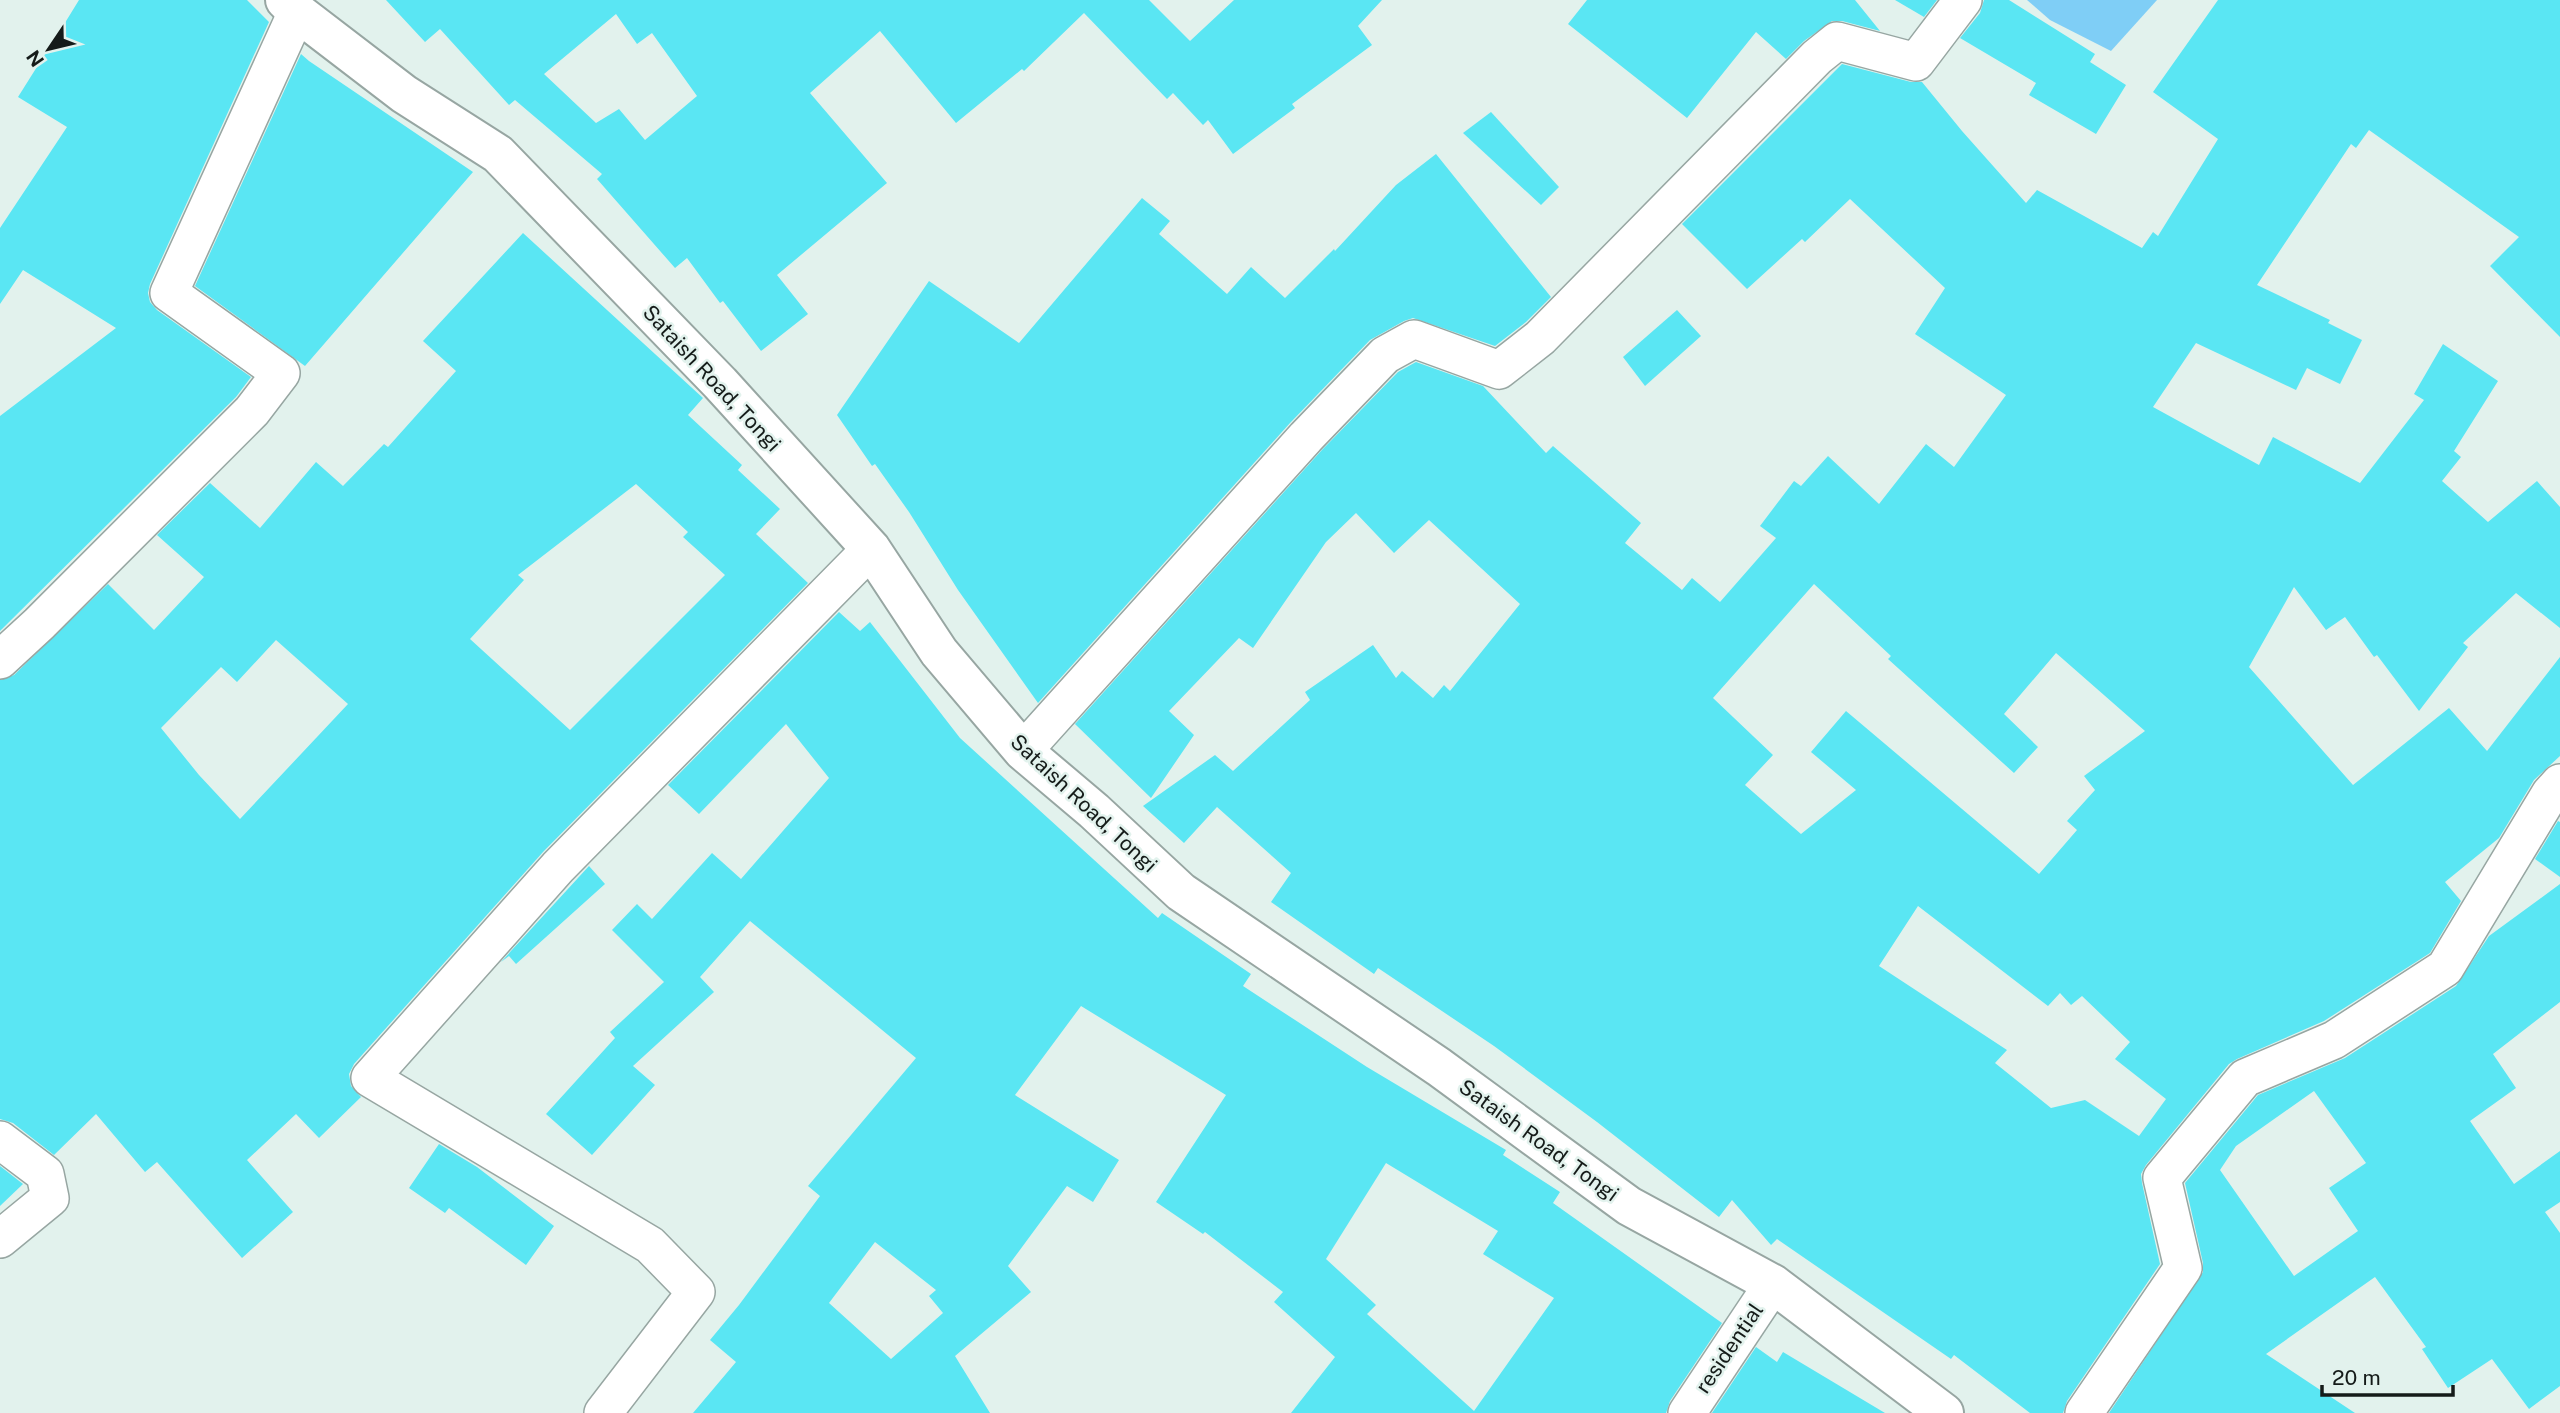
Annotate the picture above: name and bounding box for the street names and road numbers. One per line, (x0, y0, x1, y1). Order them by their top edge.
street label: Sataish Road, Tongi (638, 300, 786, 456)
street label: Sataish Road, Tongi (1006, 729, 1162, 877)
street label: Sataish Road, Tongi (1454, 1074, 1624, 1206)
street label: residential (1690, 1298, 1768, 1398)

